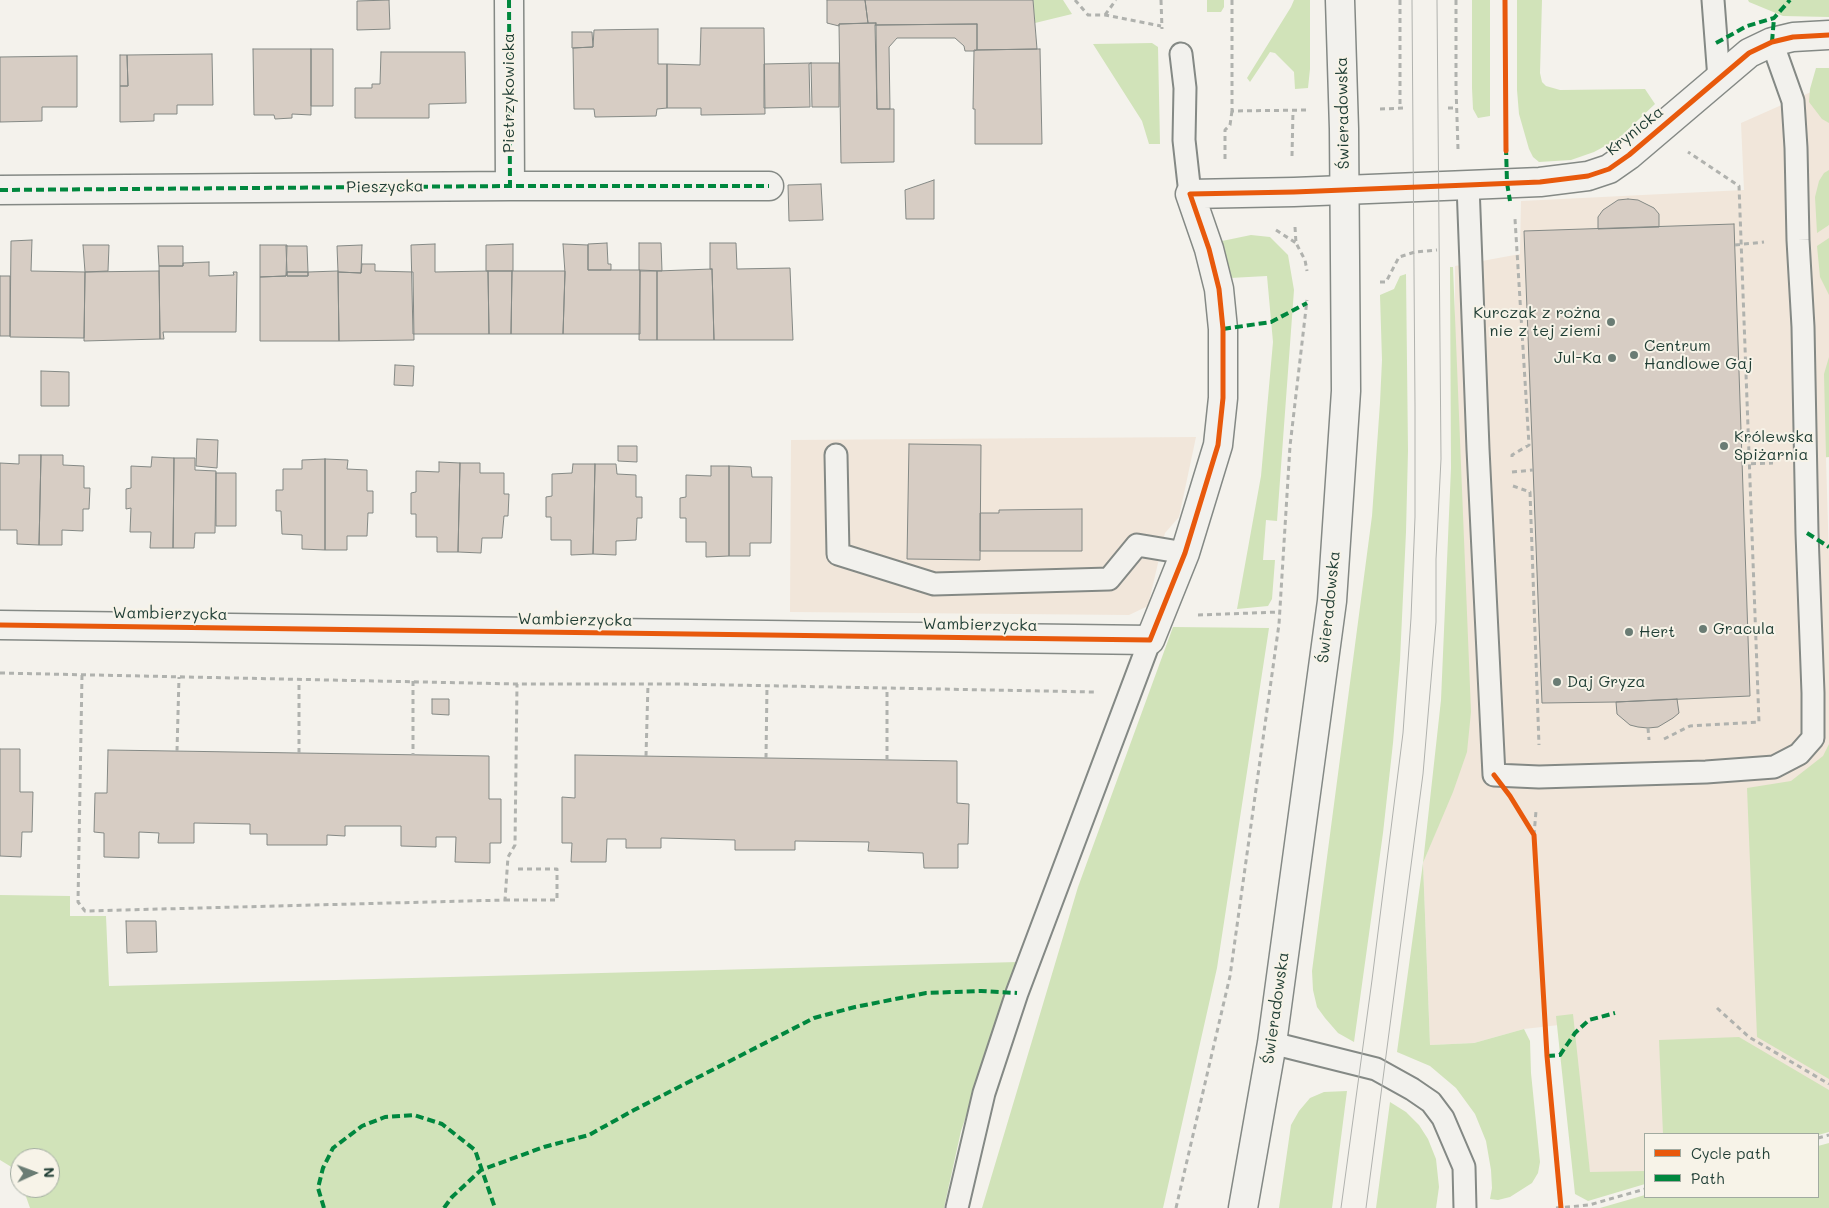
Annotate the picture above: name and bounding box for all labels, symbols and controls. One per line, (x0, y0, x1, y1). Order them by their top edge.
street label: Pietrzykowicka (499, 33, 519, 153)
street label: Świeradowska (1332, 57, 1354, 169)
street label: Krynicka (1603, 102, 1667, 160)
street label: Pieszycka (346, 177, 424, 197)
place label: Kurczak z rożna nie z tej ziemi (1473, 303, 1601, 341)
marker: Kurczak z rożna nie z tej ziemi (1605, 316, 1617, 328)
place label: Centrum Handlowe Gaj (1644, 336, 1753, 374)
place label: Jul-Ka (1554, 348, 1602, 368)
marker: Centrum Handlowe Gaj (1628, 349, 1640, 361)
marker: Jul-Ka (1606, 352, 1618, 364)
place label: Królewska Spiżarnia (1734, 427, 1814, 465)
marker: Królewska Spiżarnia (1718, 440, 1730, 452)
street label: Świeradowska (1314, 550, 1344, 664)
street label: Wambierzycka (112, 603, 228, 625)
street label: Wambierzycka (517, 609, 633, 631)
street label: Wambierzycka (922, 614, 1038, 636)
place label: Gracula (1713, 619, 1775, 639)
place label: Hert (1639, 622, 1675, 642)
marker: Gracula (1697, 623, 1709, 635)
marker: Hert (1623, 626, 1635, 638)
place label: Daj Gryza (1567, 672, 1646, 692)
marker: Daj Gryza (1551, 676, 1563, 688)
street label: Świeradowska (1259, 951, 1293, 1065)
legend (1644, 1133, 1819, 1198)
text: Cycle path (1691, 1143, 1770, 1163)
north arrow (10, 1148, 60, 1198)
text: N (40, 1167, 59, 1178)
text: Path (1691, 1168, 1725, 1188)

